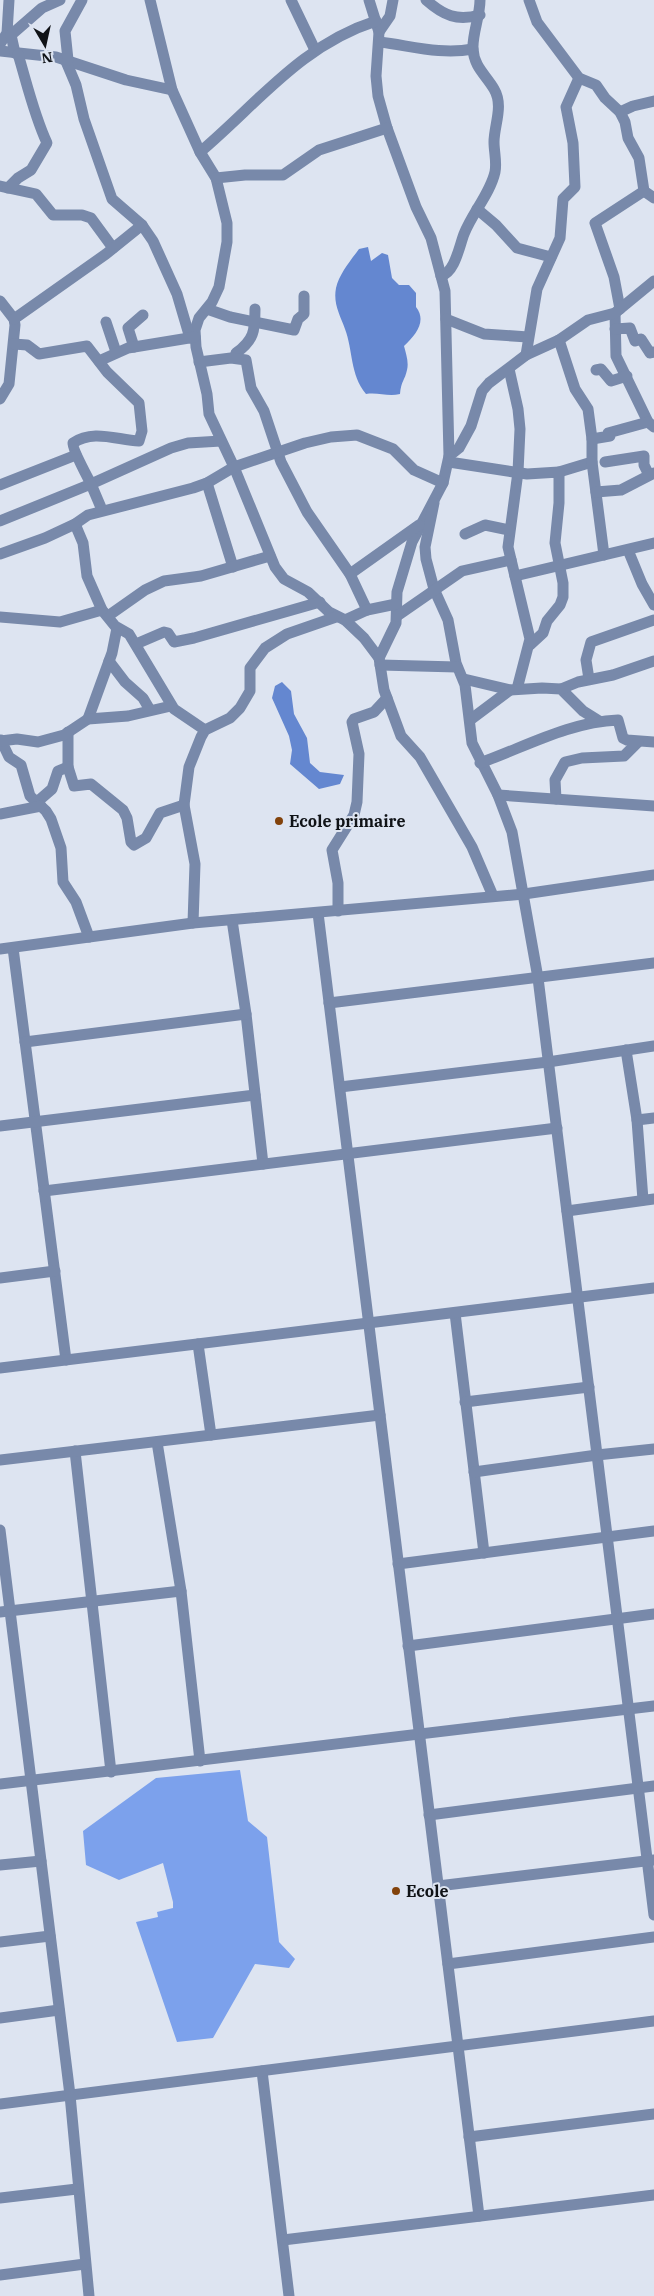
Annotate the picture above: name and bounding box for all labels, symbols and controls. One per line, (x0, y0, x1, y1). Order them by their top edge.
north arrow (20, 20, 70, 70)
text: N (40, 48, 54, 68)
place label: Ecole primaire (289, 811, 406, 831)
marker: Ecole primaire (273, 815, 285, 827)
place label: Ecole (406, 1881, 448, 1901)
marker: Ecole (390, 1885, 402, 1897)

